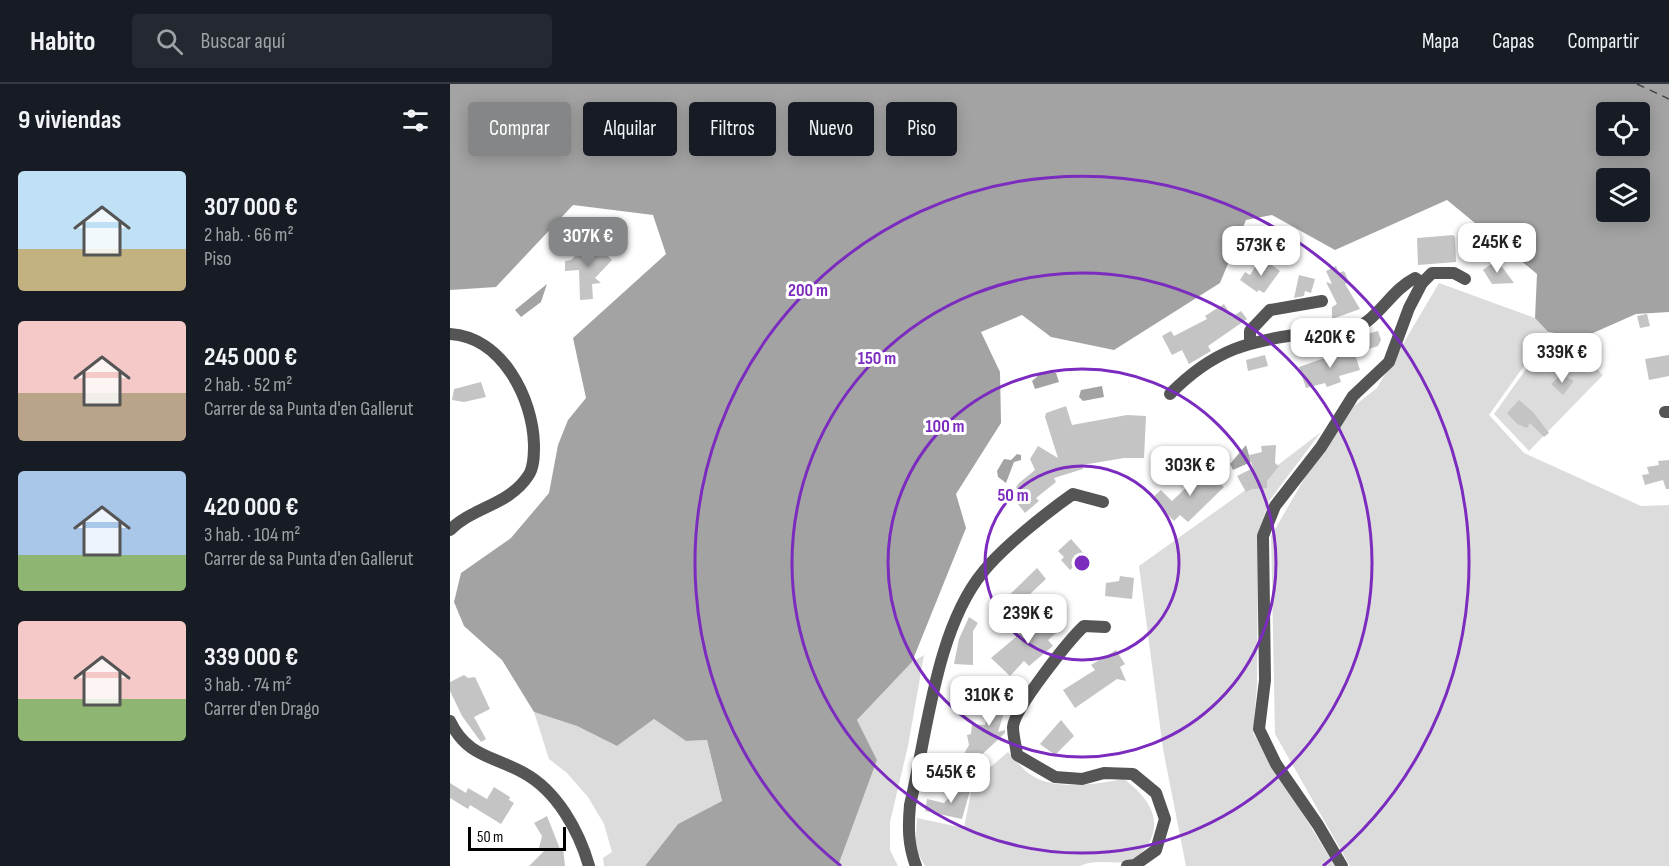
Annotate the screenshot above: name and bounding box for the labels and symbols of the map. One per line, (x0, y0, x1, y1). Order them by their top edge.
pin: 307K € (539, 217, 637, 268)
pin: 245K € (1448, 223, 1546, 274)
pin: 573K € (1212, 226, 1310, 277)
text: 200 m (788, 280, 828, 301)
pin: 420K € (1281, 318, 1379, 369)
pin: 339K € (1513, 333, 1611, 384)
text: 150 m (858, 348, 896, 369)
text: 100 m (926, 416, 965, 437)
pin: 303K € (1141, 446, 1239, 497)
text: 50 m (997, 485, 1029, 506)
centre of rings (1072, 553, 1092, 573)
pin: 239K € (979, 594, 1077, 645)
pin: 310K € (940, 676, 1038, 727)
pin: 545K € (902, 753, 1000, 804)
scale bar (468, 824, 566, 852)

